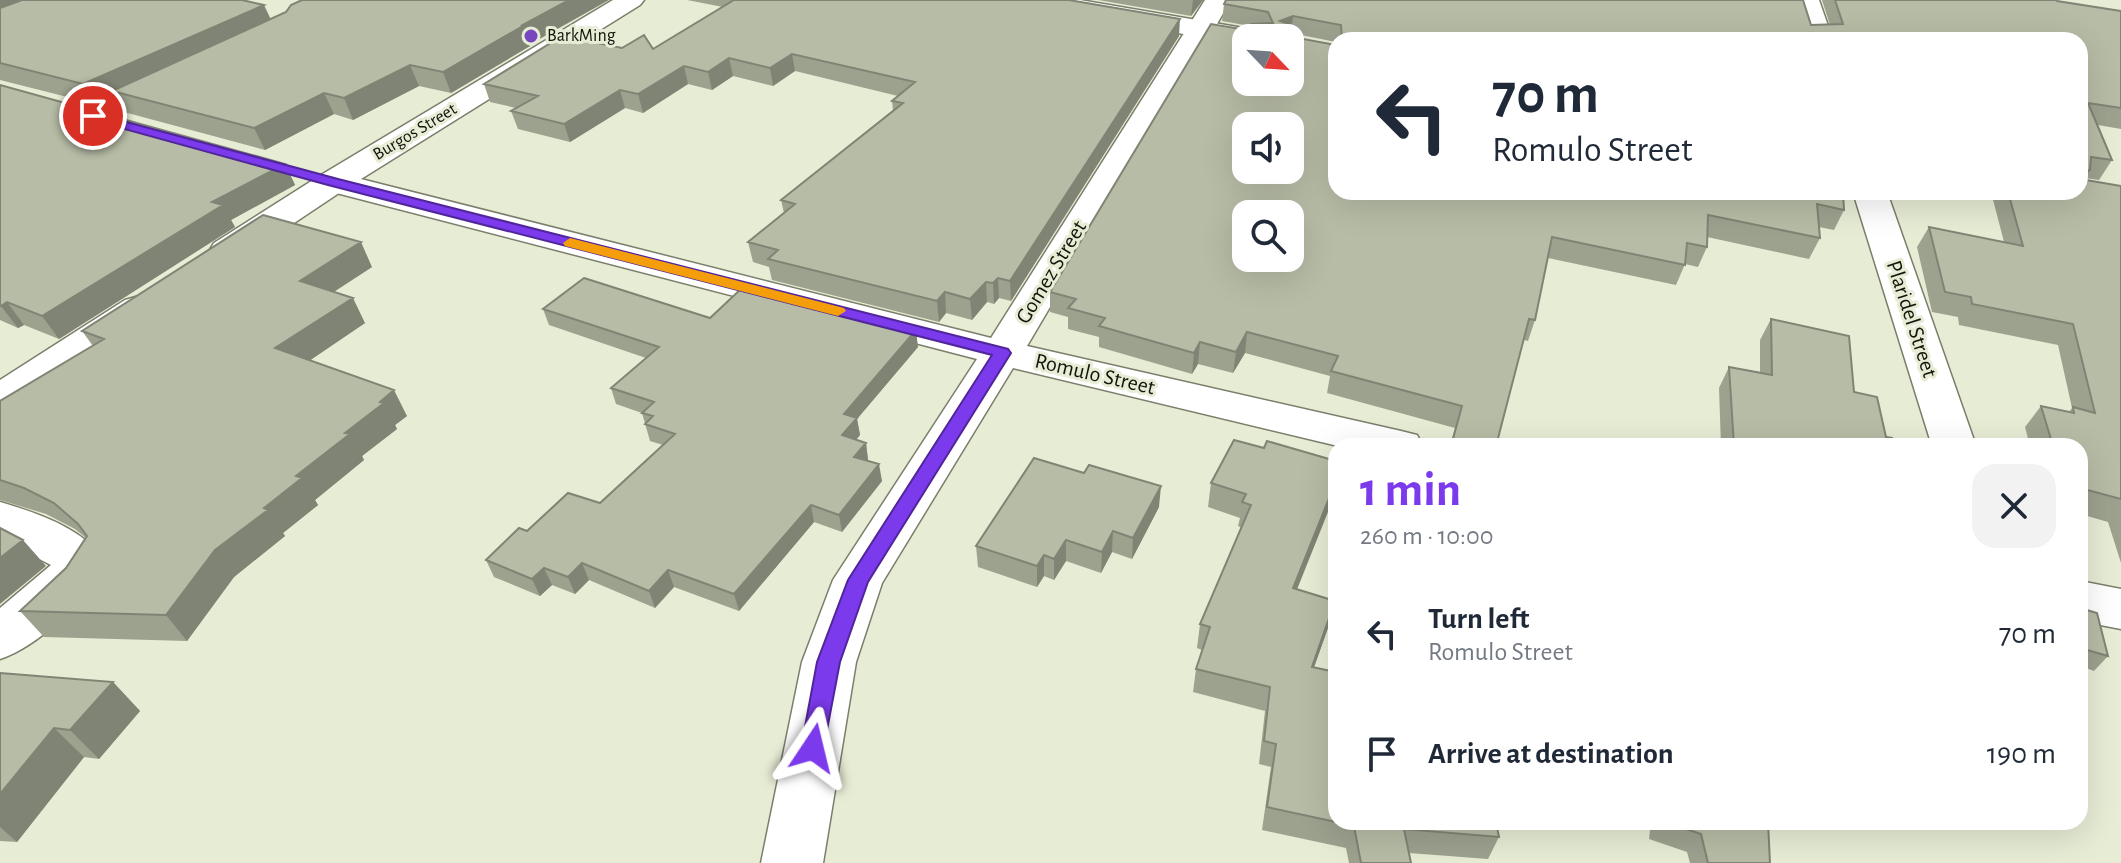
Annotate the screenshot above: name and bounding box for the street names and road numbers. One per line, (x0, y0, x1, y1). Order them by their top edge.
street label: Burgos Street (370, 100, 460, 164)
street label: Gomez Street (1012, 217, 1090, 327)
street label: Plaridel Street (1883, 258, 1941, 380)
street label: Romulo Street (1033, 350, 1157, 398)

